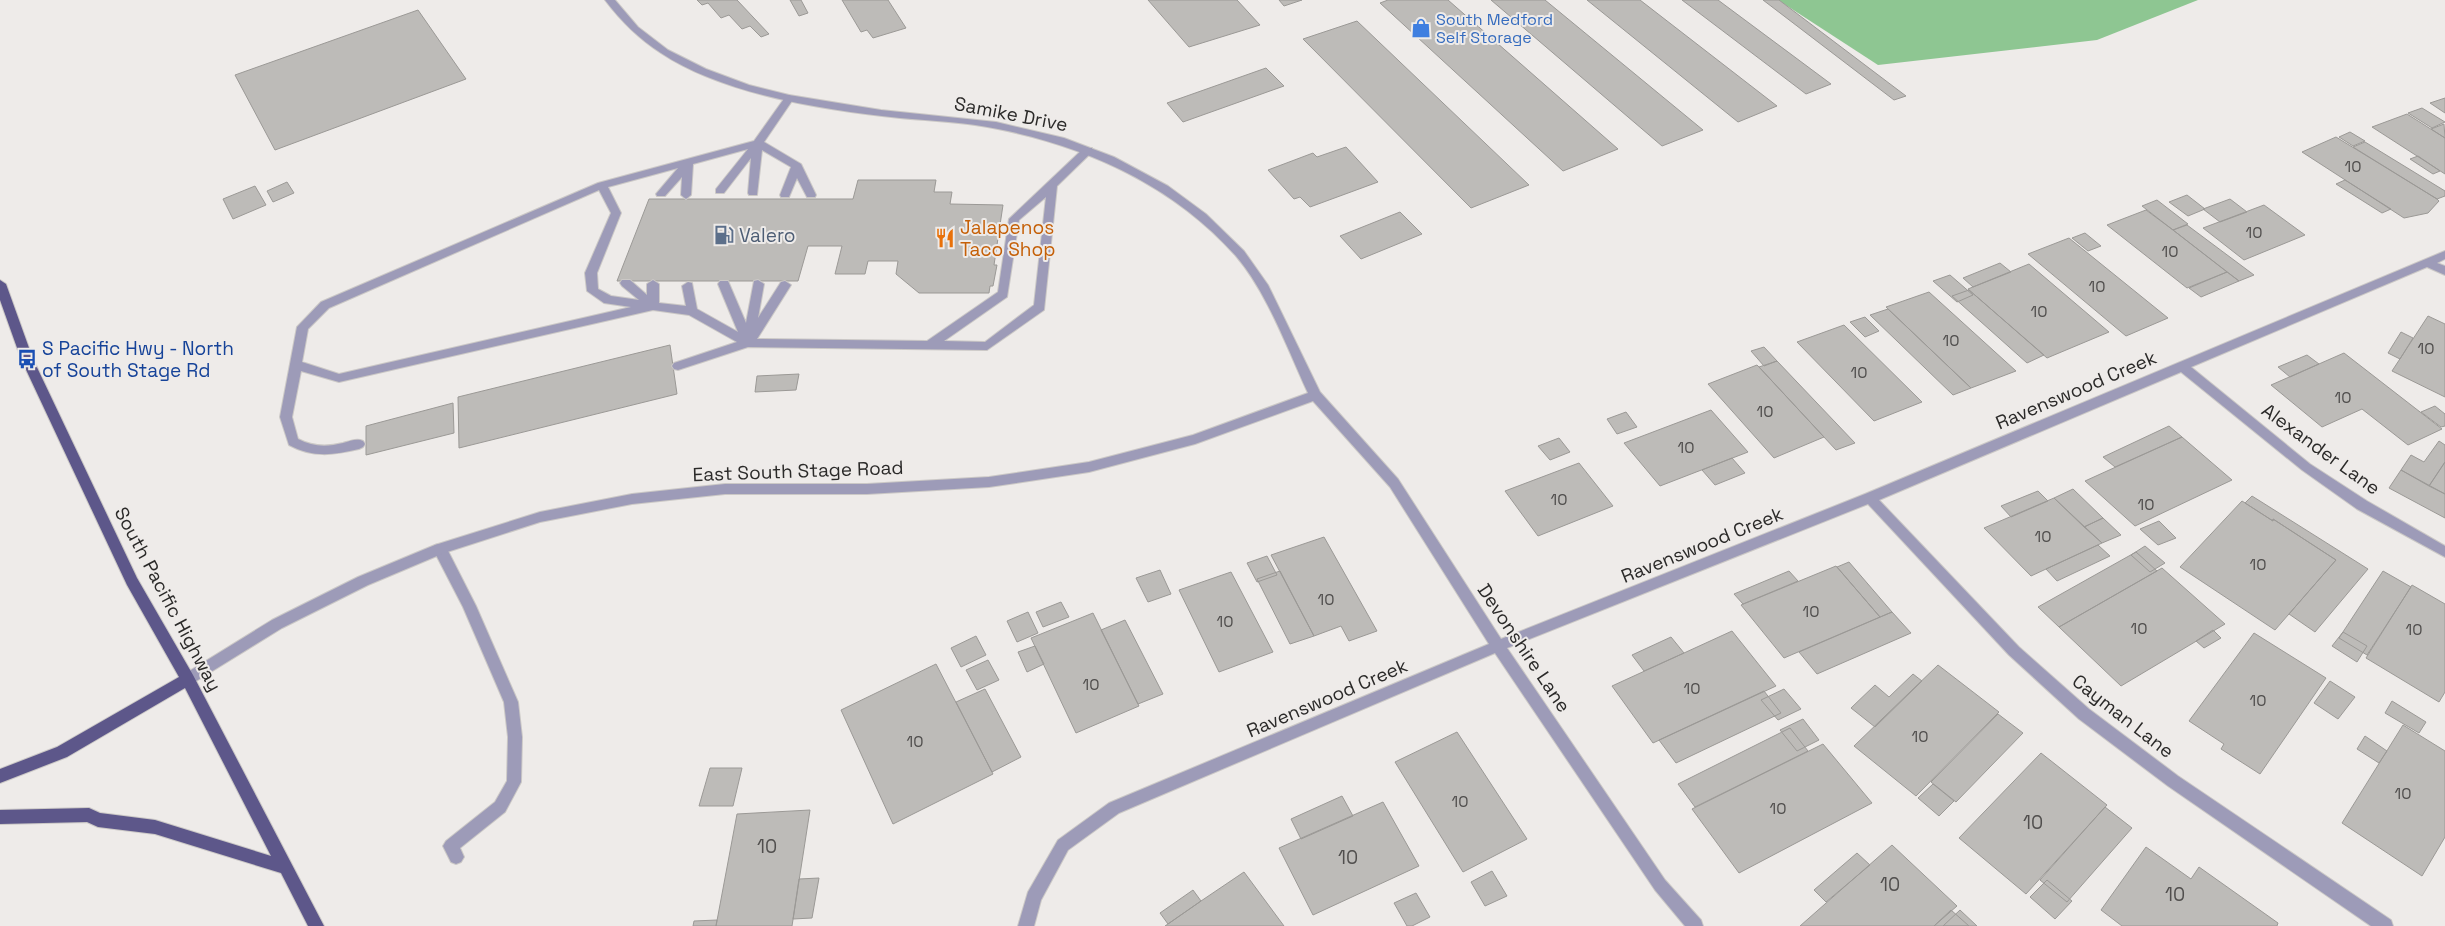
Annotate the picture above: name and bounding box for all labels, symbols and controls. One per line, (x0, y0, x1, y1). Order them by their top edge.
place label: South Medford Self Storage (1436, 9, 1553, 48)
shop icon: South Medford Self Storage (1410, 17, 1432, 39)
street label: Samike Drive (952, 91, 1070, 137)
house number: 10 (2345, 156, 2361, 177)
place label: Jalapenos Taco Shop (960, 215, 1055, 262)
house number: 10 (2246, 222, 2262, 243)
place label: Valero (739, 223, 795, 248)
fuel station icon: Valero (713, 224, 735, 246)
restaurant icon: Jalapenos Taco Shop (934, 227, 956, 249)
house number: 10 (2162, 241, 2178, 262)
house number: 10 (2089, 276, 2105, 297)
house number: 10 (2031, 301, 2047, 322)
house number: 10 (1943, 330, 1959, 351)
place label: S Pacific Hwy - North of South Stage Rd (42, 336, 234, 383)
house number: 10 (2418, 338, 2434, 359)
street label: Ravenswood Creek (1992, 345, 2160, 435)
bus stop icon: S Pacific Hwy - North of South Stage Rd (16, 348, 38, 370)
house number: 10 (1851, 362, 1867, 383)
house number: 10 (2335, 387, 2351, 408)
street label: Alexander Lane (2257, 398, 2385, 500)
house number: 10 (1757, 401, 1773, 422)
house number: 10 (1678, 437, 1694, 458)
street label: East South Stage Road (692, 455, 904, 487)
house number: 10 (1551, 489, 1567, 510)
house number: 10 (2138, 494, 2154, 515)
street label: Ravenswood Creek (1617, 501, 1787, 589)
street label: South Pacific Highway (109, 503, 227, 695)
house number: 10 (2035, 526, 2051, 547)
house number: 10 (2250, 554, 2266, 575)
street label: Devonshire Lane (1472, 579, 1576, 717)
house number: 10 (1318, 589, 1334, 610)
house number: 10 (1803, 601, 1819, 622)
house number: 10 (1217, 611, 1233, 632)
house number: 10 (2131, 618, 2147, 639)
house number: 10 (2406, 619, 2422, 640)
street label: Ravenswood Creek (1243, 653, 1411, 743)
street label: Cayman Lane (2067, 668, 2179, 764)
house number: 10 (1083, 674, 1099, 695)
house number: 10 (1684, 678, 1700, 699)
house number: 10 (2250, 690, 2266, 711)
house number: 10 (1912, 726, 1928, 747)
house number: 10 (907, 731, 923, 752)
house number: 10 (2395, 783, 2411, 804)
house number: 10 (1452, 791, 1468, 812)
house number: 10 (1770, 798, 1786, 819)
house number: 10 (2023, 810, 2043, 835)
house number: 10 (757, 834, 777, 859)
house number: 10 (1338, 845, 1358, 870)
house number: 10 (1880, 872, 1900, 897)
house number: 10 (2165, 882, 2185, 907)

